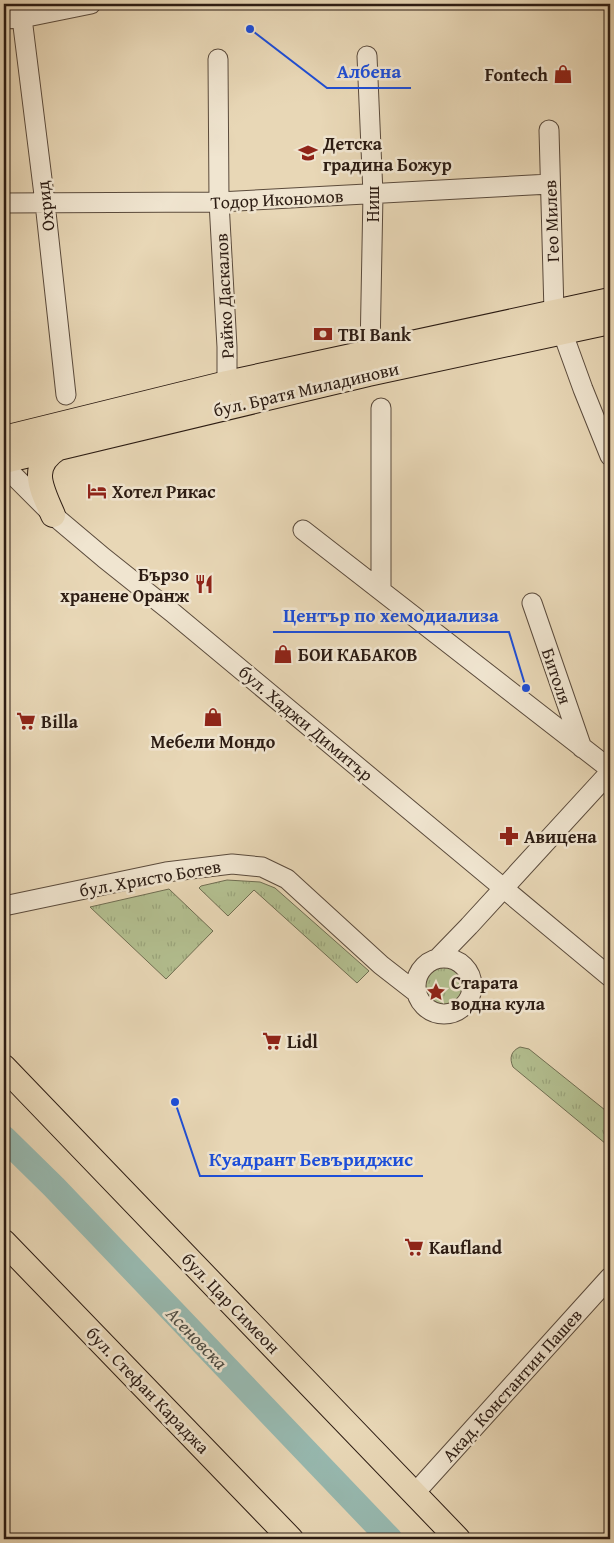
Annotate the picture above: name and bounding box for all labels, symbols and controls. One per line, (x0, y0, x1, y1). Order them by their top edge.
callout: Албена (327, 54, 411, 88)
text: Албена (337, 57, 401, 85)
place label: Fontech (485, 61, 548, 88)
shop icon: Fontech (552, 63, 574, 85)
place label: Детска градина Божур (322, 130, 452, 178)
school or university icon: Детска градина Божур (297, 142, 319, 164)
street label: Охрид (29, 179, 61, 233)
street label: Гео Милев (536, 179, 566, 263)
street label: Тодор Икономов (210, 182, 344, 216)
street label: Ниш (359, 185, 386, 222)
street label: Райко Даскалов (207, 232, 241, 359)
place label: TBI Bank (338, 321, 412, 348)
bank icon: TBI Bank (312, 323, 334, 345)
street label: бул. Братя Миладинови (210, 354, 402, 424)
place label: Хотел Рикас (112, 478, 216, 505)
hotel icon: Хотел Рикас (86, 480, 108, 502)
place label: Бързо хранене Оранж (60, 561, 190, 609)
restaurant icon: Бързо хранене Оранж (193, 573, 215, 595)
callout: Център по хемодиализа (273, 598, 509, 632)
text: Център по хемодиализа (283, 601, 499, 629)
place label: БОИ КАБАКОВ (298, 641, 418, 668)
shop icon: БОИ КАБАКОВ (272, 643, 294, 665)
street label: Битоля (535, 644, 579, 708)
street label: бул. Хаджи Димитър (233, 658, 380, 788)
shop icon: Мебели Мондо (202, 706, 224, 728)
place label: Billa (41, 708, 79, 735)
supermarket icon: Billa (15, 710, 37, 732)
place label: Мебели Мондо (151, 728, 276, 755)
place label: Авицена (524, 823, 598, 850)
pharmacy icon: Авицена (498, 825, 520, 847)
street label: бул. Христо Ботев (77, 852, 223, 904)
place label: Старата водна кула (451, 969, 546, 1017)
place icon: Старата водна кула (425, 981, 447, 1003)
place label: Lidl (287, 1028, 318, 1055)
supermarket icon: Lidl (261, 1030, 283, 1052)
callout: Куадрант Бевъриджис (200, 1142, 423, 1176)
text: Куадрант Бевъриджис (209, 1145, 413, 1173)
place label: Kaufland (429, 1234, 503, 1261)
supermarket icon: Kaufland (403, 1236, 425, 1258)
street label: бул. Цар Симеон (175, 1246, 287, 1360)
water label: Асеновска (159, 1300, 234, 1376)
street label: Акад. Константин Пашев (436, 1302, 588, 1468)
street label: бул. Стефан Караджа (80, 1320, 216, 1460)

